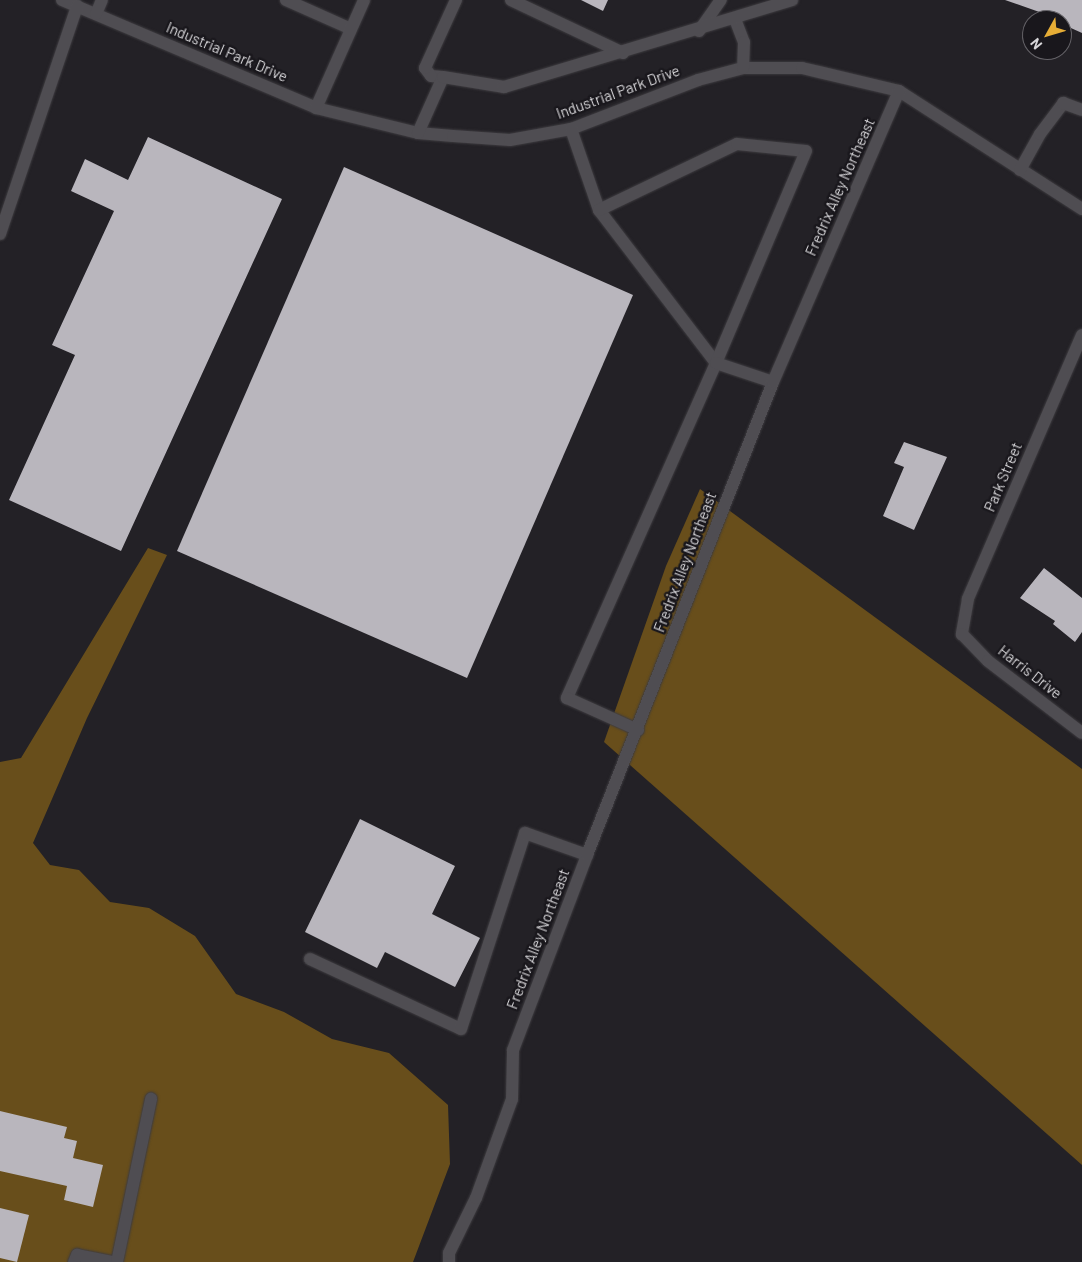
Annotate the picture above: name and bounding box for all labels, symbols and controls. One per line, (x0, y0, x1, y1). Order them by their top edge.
north arrow (1022, 10, 1072, 60)
street label: Industrial Park Drive (164, 18, 290, 86)
text: N (1026, 35, 1045, 53)
street label: Industrial Park Drive (554, 61, 682, 123)
street label: Fredrix Alley Northeast (802, 115, 878, 259)
street label: Park Street (980, 440, 1026, 514)
street label: Fredrix Alley Northeast (650, 489, 720, 635)
street label: Harris Drive (995, 642, 1065, 702)
street label: Fredrix Alley Northeast (503, 866, 573, 1012)

